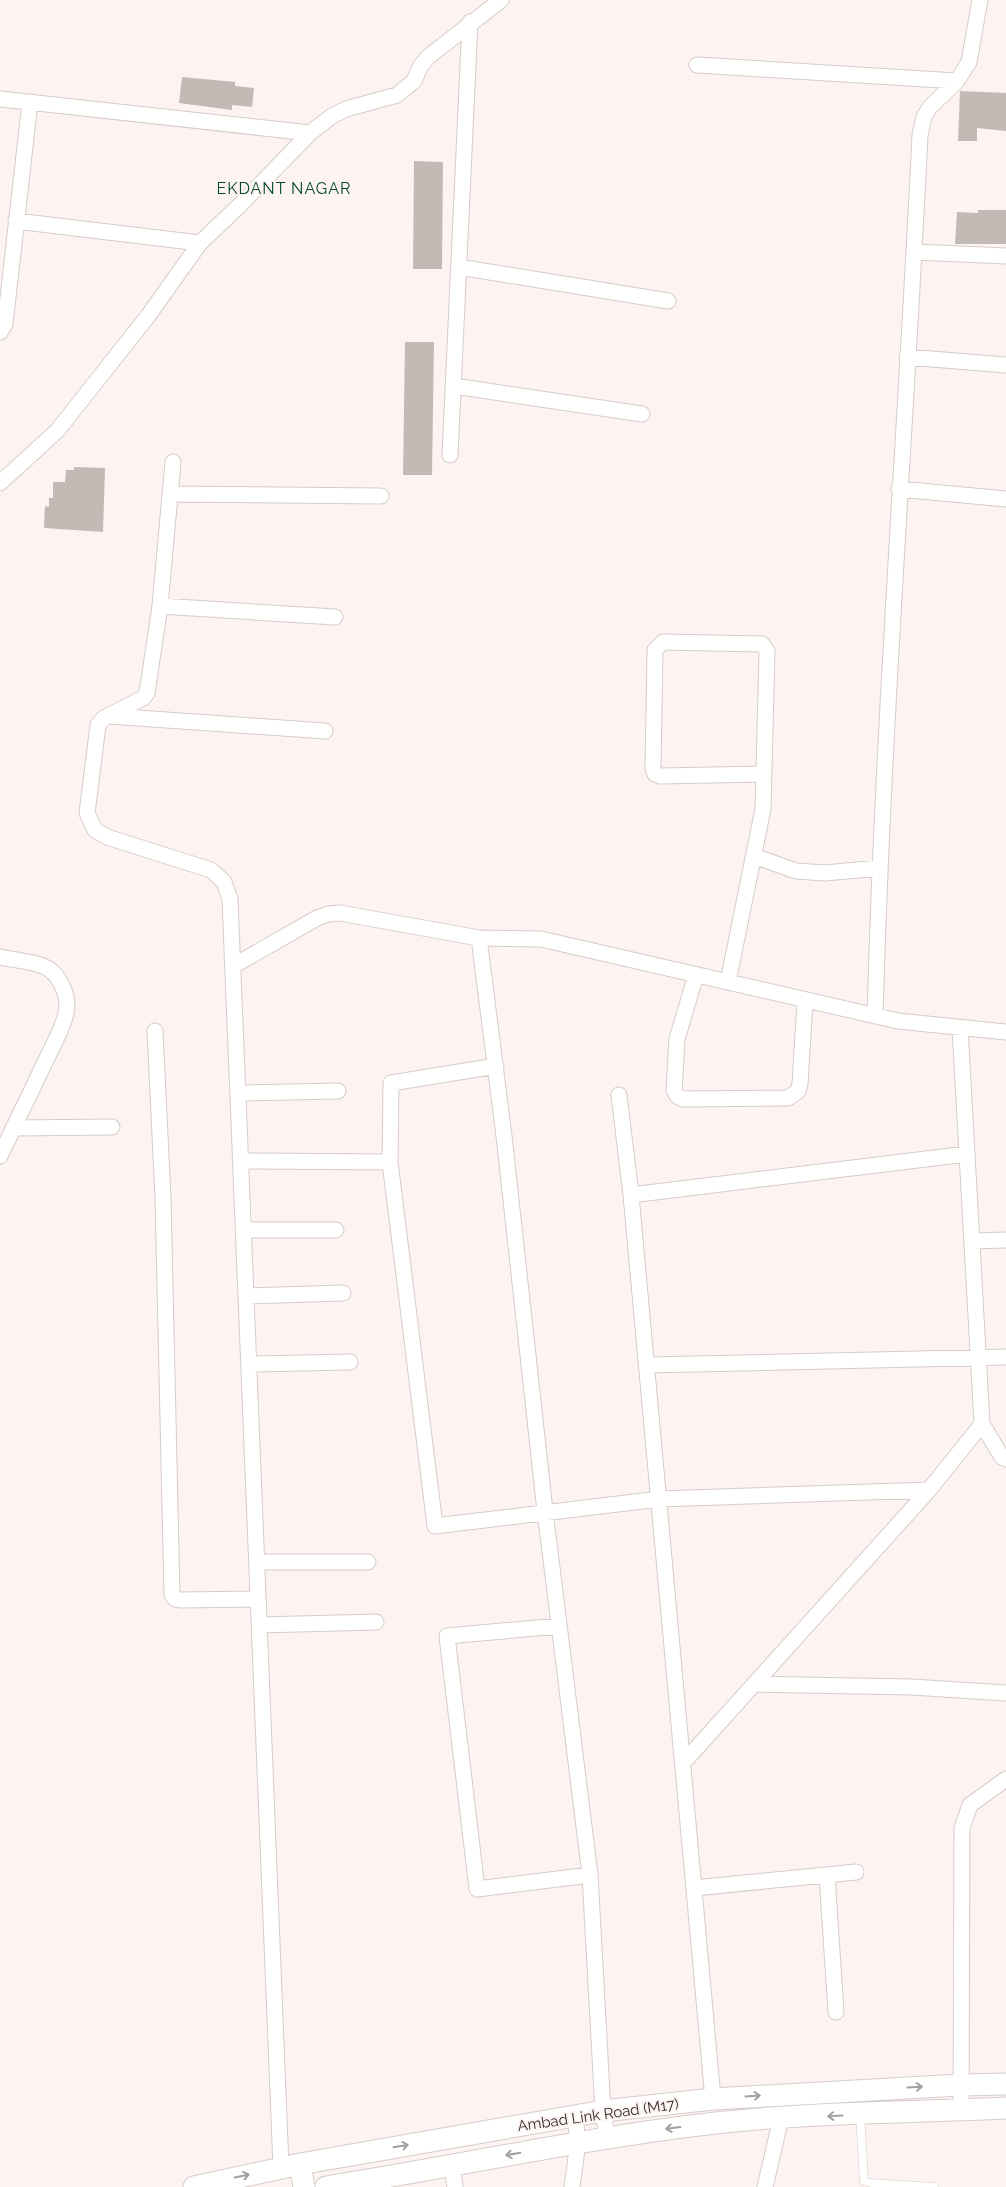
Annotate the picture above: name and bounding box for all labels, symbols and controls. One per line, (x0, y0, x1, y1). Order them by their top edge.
district label: EKDANT NAGAR (216, 179, 352, 198)
one-way arrow (907, 2083, 923, 2092)
one-way arrow (744, 2092, 760, 2101)
street label: Ambad Link Road (M17) (516, 2095, 680, 2135)
one-way arrow (827, 2111, 843, 2120)
one-way arrow (665, 2123, 681, 2133)
one-way arrow (393, 2141, 409, 2151)
one-way arrow (505, 2149, 521, 2159)
one-way arrow (233, 2171, 249, 2180)

